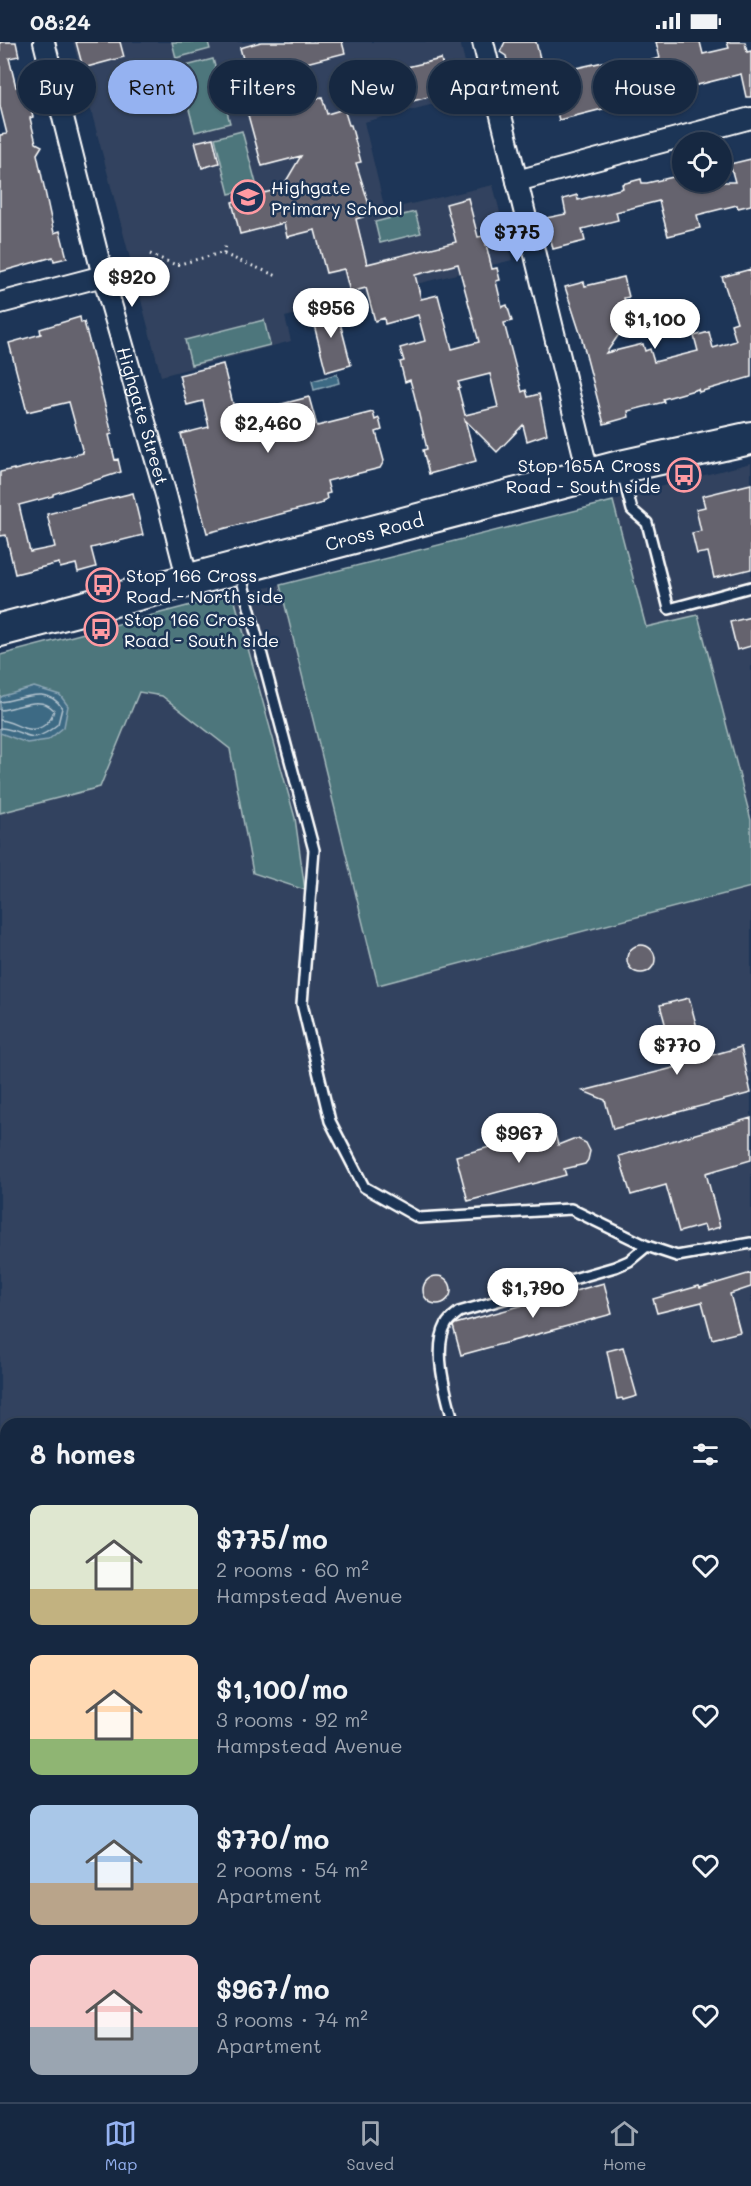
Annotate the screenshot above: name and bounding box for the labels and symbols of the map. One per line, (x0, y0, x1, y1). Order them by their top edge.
place label: Highgate Primary School (271, 175, 403, 220)
school or university icon: Highgate Primary School (230, 179, 266, 215)
pin: $775 (481, 212, 553, 263)
pin: $920 (96, 257, 168, 308)
pin: $956 (295, 288, 367, 339)
pin: $1,100 (606, 299, 704, 350)
street label: Highgate Street (112, 344, 175, 488)
pin: $2,460 (219, 403, 317, 454)
place label: Stop 165A Cross Road - South side (506, 453, 661, 498)
bus stop icon: Stop 165A Cross Road - South side (666, 457, 702, 493)
street label: Cross Road (323, 507, 426, 556)
place label: Stop 166 Cross Road - North side (126, 563, 284, 608)
bus stop icon: Stop 166 Cross Road - North side (85, 567, 121, 603)
place label: Stop 166 Cross Road - South side (124, 607, 279, 652)
bus stop icon: Stop 166 Cross Road - South side (83, 611, 119, 647)
pin: $770 (641, 1025, 713, 1076)
pin: $967 (483, 1113, 555, 1164)
pin: $1,790 (484, 1268, 582, 1319)

